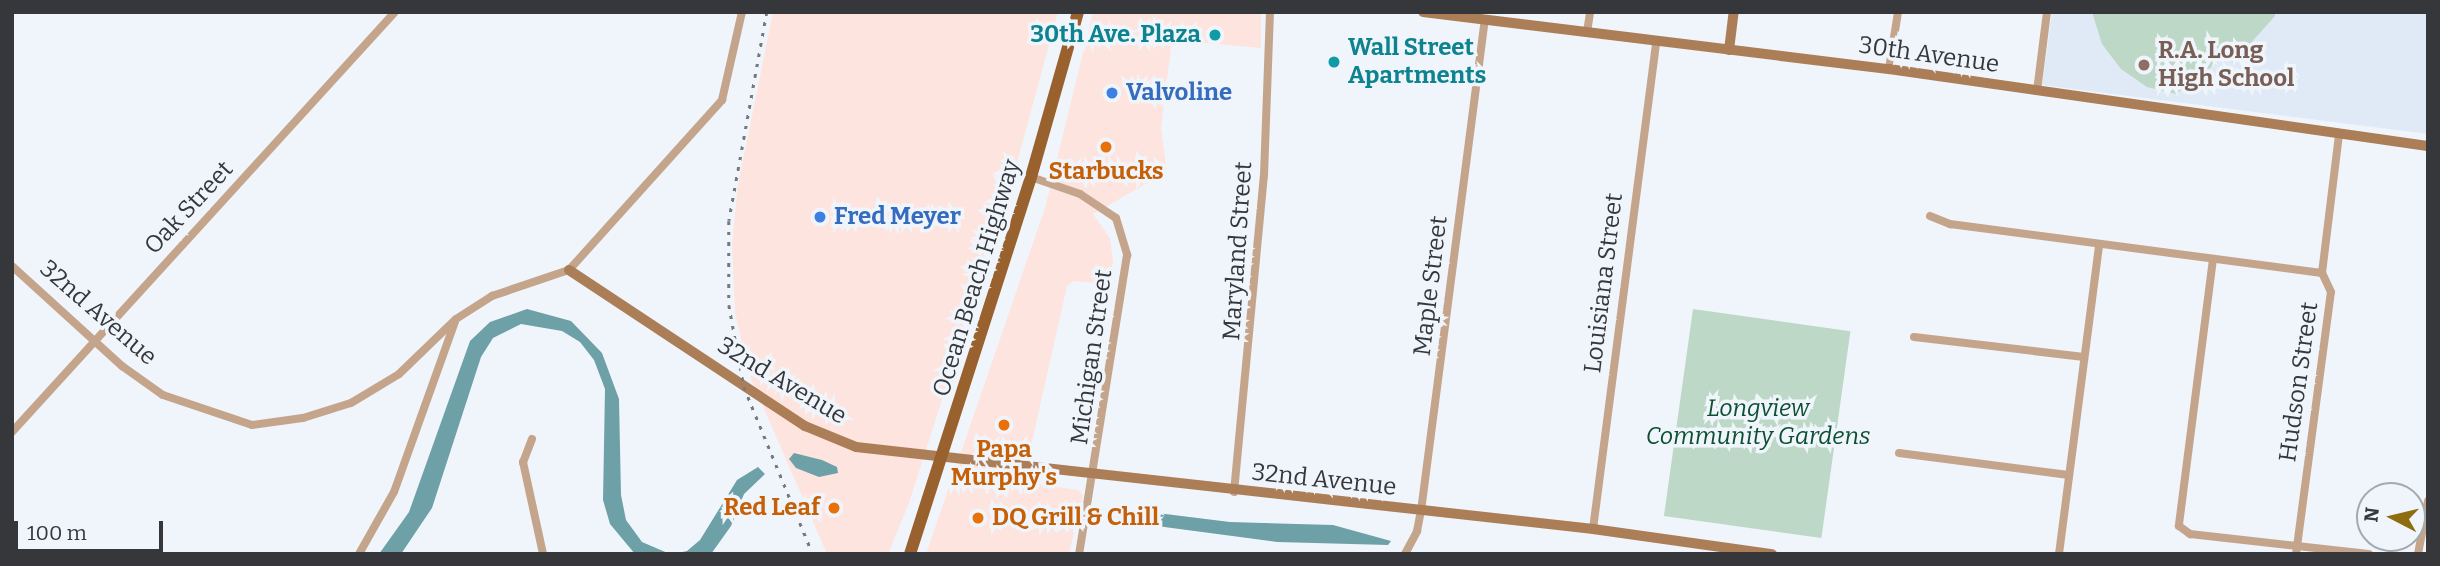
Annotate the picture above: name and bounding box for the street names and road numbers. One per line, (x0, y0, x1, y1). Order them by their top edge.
street label: 30th Avenue (1857, 31, 2001, 79)
street label: Oak Street (139, 156, 239, 260)
street label: Ocean Beach Highway (927, 156, 1027, 400)
street label: Maryland Street (1217, 161, 1259, 341)
street label: Louisiana Street (1579, 191, 1629, 375)
street label: Maple Street (1408, 214, 1454, 358)
street label: 32nd Avenue (34, 254, 162, 372)
street label: Michigan Street (1065, 268, 1119, 446)
street label: Hudson Street (2274, 300, 2324, 464)
street label: 32nd Avenue (712, 331, 852, 431)
street label: 32nd Avenue (1250, 458, 1398, 502)

